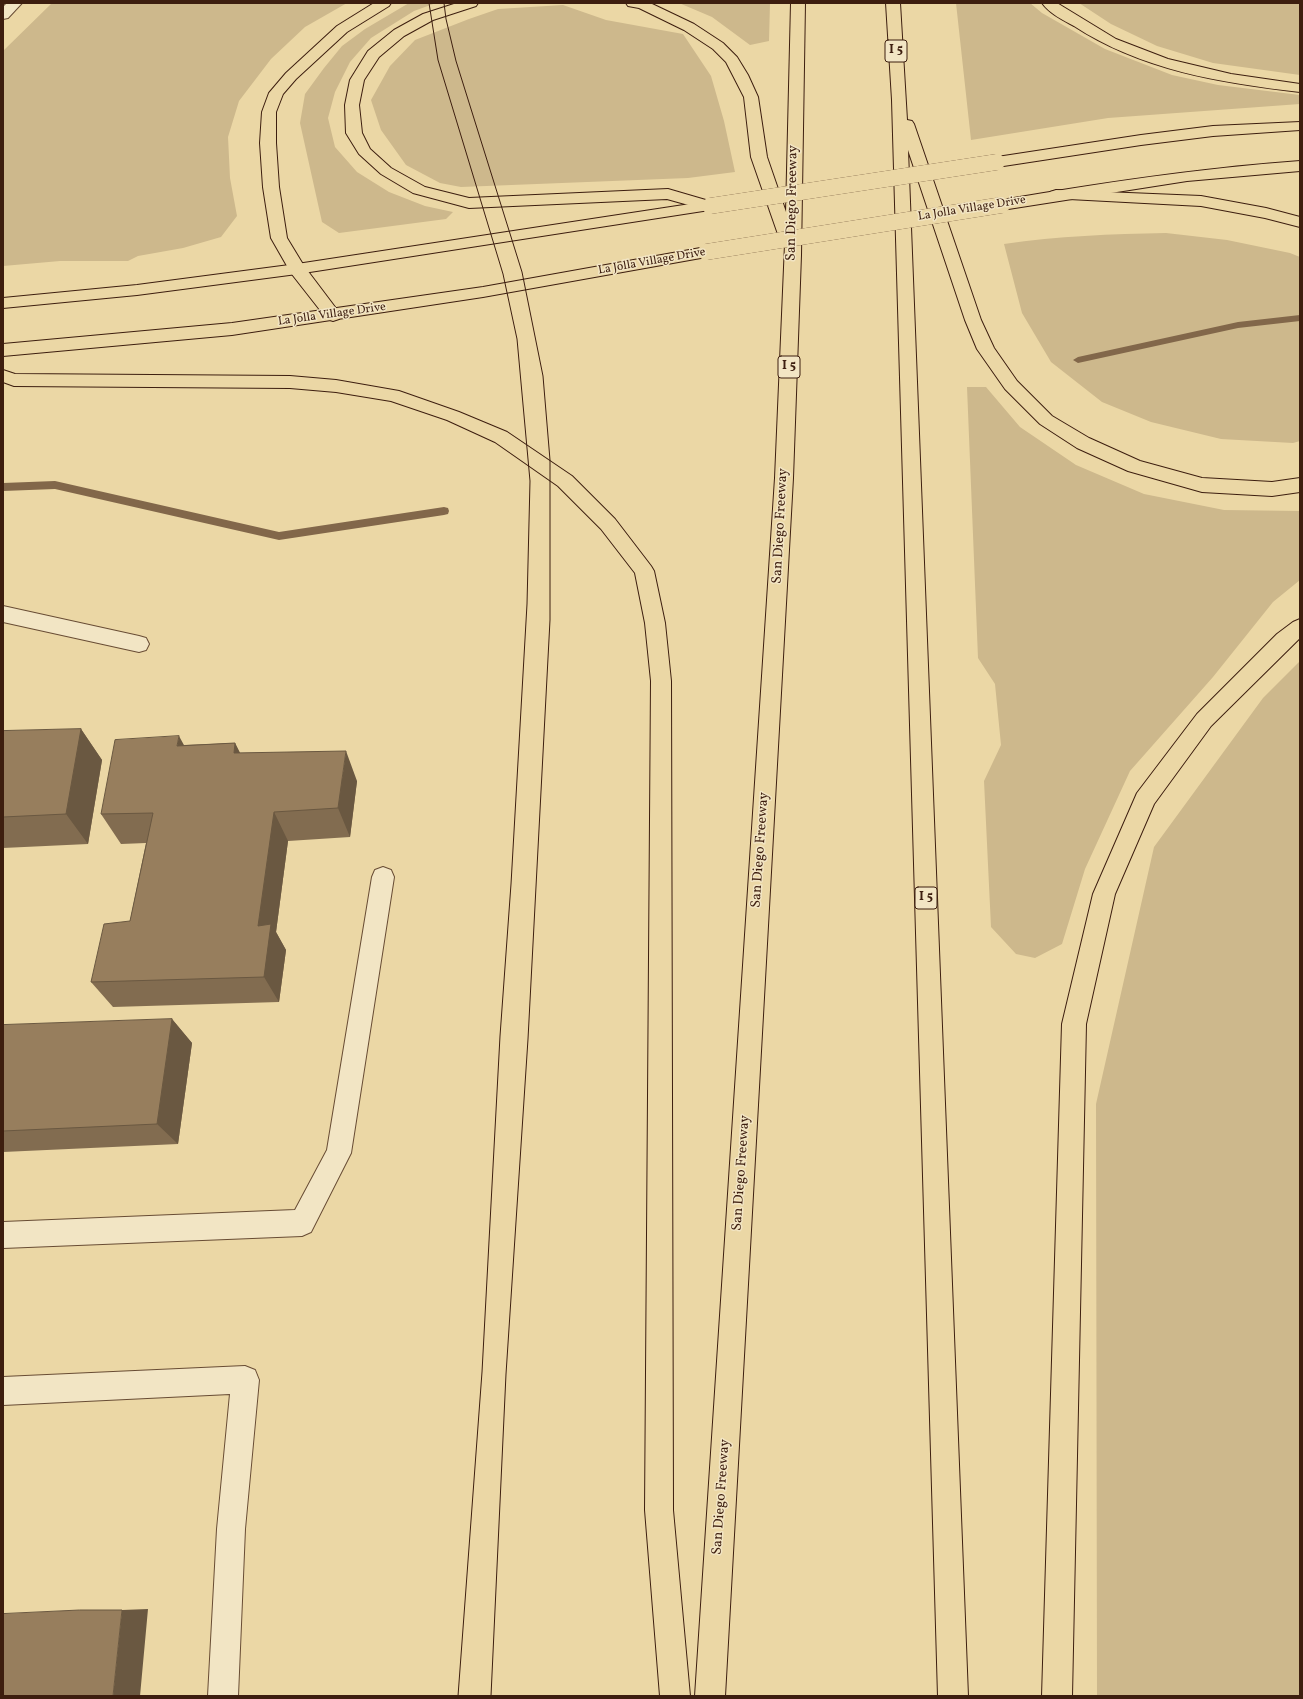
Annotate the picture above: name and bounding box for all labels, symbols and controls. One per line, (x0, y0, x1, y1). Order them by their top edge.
road number: I 5 (885, 40, 907, 62)
street label: San Diego Freeway (784, 145, 802, 261)
street label: La Jolla Village Drive (917, 193, 1027, 225)
street label: La Jolla Village Drive (597, 245, 707, 279)
street label: La Jolla Village Drive (277, 300, 387, 330)
road number: I 5 (778, 356, 800, 378)
street label: San Diego Freeway (770, 468, 792, 584)
street label: San Diego Freeway (749, 792, 773, 908)
road number: I 5 (915, 887, 937, 909)
street label: San Diego Freeway (730, 1115, 754, 1231)
street label: San Diego Freeway (710, 1439, 734, 1555)

